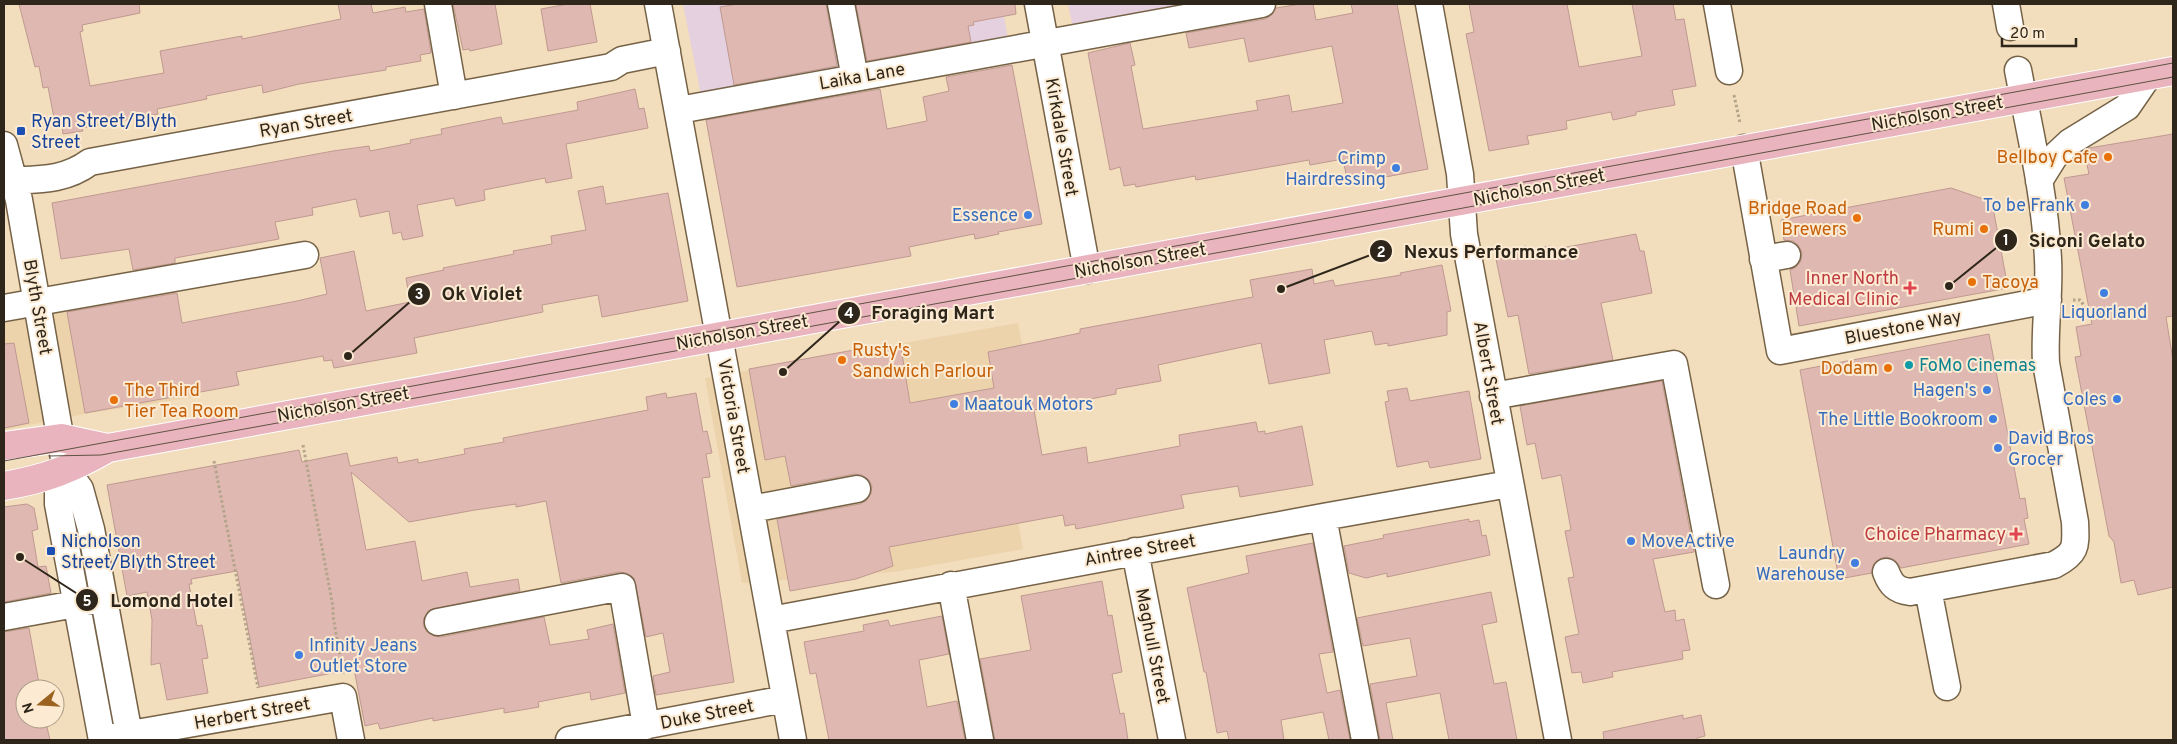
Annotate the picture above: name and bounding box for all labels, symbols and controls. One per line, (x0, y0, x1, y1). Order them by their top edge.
scale bar (2002, 15, 2076, 47)
text: 20 m (2010, 25, 2045, 44)
street label: Laika Lane (818, 59, 907, 96)
street label: Kirkdale Street (1039, 76, 1082, 198)
street label: Nicholson Street (1869, 92, 2005, 137)
street label: Ryan Street (258, 105, 355, 144)
place label: Ryan Street/Blyth Street (31, 111, 177, 155)
marker: Ryan Street/Blyth Street (15, 125, 27, 137)
place label: Bellboy Cafe (1996, 147, 2098, 170)
place label: Crimp Hairdressing (1285, 148, 1386, 192)
marker: Bellboy Cafe (2102, 151, 2114, 163)
marker: Crimp Hairdressing (1390, 162, 1402, 174)
street label: Nicholson Street (1472, 164, 1607, 213)
place label: To be Frank (1983, 195, 2075, 218)
place label: Bridge Road Brewers (1748, 198, 1847, 242)
marker: To be Frank (2079, 199, 2091, 211)
place label: Essence (952, 205, 1018, 228)
marker: Essence (1022, 209, 1034, 221)
marker: Bridge Road Brewers (1851, 212, 1863, 224)
place label: Rumi (1932, 219, 1974, 242)
marker: Rumi (1978, 223, 1990, 235)
callout: Siconi Gelato (1994, 223, 2155, 257)
text: Siconi Gelato (2029, 230, 2145, 254)
text: 1 (2003, 232, 2009, 251)
callout: Nexus Performance (1368, 234, 1588, 268)
street label: Nicholson Street (1072, 239, 1208, 284)
text: Nexus Performance (1404, 241, 1578, 265)
text: 2 (1376, 244, 1386, 263)
street label: Blyth Street (17, 258, 56, 357)
place label: Inner North Medical Clinic (1788, 268, 1899, 312)
place label: Tacoya (1982, 272, 2039, 295)
marker: Tacoya (1966, 276, 1978, 288)
callout: Ok Violet (406, 277, 533, 311)
marker: Inner North Medical Clinic (1903, 281, 1917, 295)
text: Ok Violet (442, 283, 522, 307)
text: 3 (415, 286, 424, 305)
marker: Liquorland (2098, 287, 2110, 299)
callout: Foraging Mart (836, 296, 1005, 330)
text: Foraging Mart (871, 302, 995, 326)
place label: Liquorland (2061, 302, 2147, 325)
text: 4 (844, 305, 854, 324)
street label: Bluestone Way (1843, 306, 1964, 351)
street label: Nicholson Street (674, 311, 810, 356)
street label: Albert Street (1467, 320, 1508, 427)
place label: Rusty's Sandwich Parlour (852, 340, 993, 384)
marker: Rusty's Sandwich Parlour (836, 354, 848, 366)
place label: FoMo Cinemas (1919, 355, 2036, 378)
street label: Victoria Street (711, 357, 754, 476)
place label: Dodam (1821, 358, 1878, 381)
marker: FoMo Cinemas (1903, 359, 1915, 371)
marker: Dodam (1882, 362, 1894, 374)
place label: The Third Tier Tea Room (124, 380, 239, 424)
place label: Hagen's (1913, 380, 1977, 403)
street label: Nicholson Street (275, 383, 411, 428)
marker: Hagen's (1981, 384, 1993, 396)
place label: Coles (2063, 389, 2107, 412)
marker: Coles (2111, 393, 2123, 405)
marker: The Third Tier Tea Room (108, 394, 120, 406)
place label: Maatouk Motors (964, 394, 1094, 417)
marker: Maatouk Motors (948, 398, 960, 410)
place label: The Little Bookroom (1818, 409, 1983, 432)
marker: The Little Bookroom (1987, 413, 1999, 425)
place label: David Bros Grocer (2008, 428, 2094, 472)
marker: David Bros Grocer (1992, 442, 2004, 454)
place label: Choice Pharmacy (1864, 524, 2006, 547)
marker: Choice Pharmacy (2010, 528, 2022, 540)
street label: Aintree Street (1083, 530, 1198, 573)
place label: Nicholson Street/Blyth Street (61, 531, 216, 575)
place label: MoveActive (1641, 531, 1735, 554)
marker: MoveActive (1625, 535, 1637, 547)
place label: Laundry Warehouse (1756, 543, 1845, 587)
marker: Nicholson Street/Blyth Street (45, 545, 57, 557)
marker: Laundry Warehouse (1849, 557, 1861, 569)
callout: Lomond Hotel (75, 583, 243, 617)
street label: Maghull Street (1129, 587, 1174, 706)
text: Lomond Hotel (110, 590, 234, 614)
text: 5 (82, 593, 92, 612)
place label: Infinity Jeans Outlet Store (309, 635, 417, 679)
marker: Infinity Jeans Outlet Store (293, 649, 305, 661)
north arrow (15, 679, 65, 729)
street label: Herbert Street (192, 693, 312, 736)
street label: Duke Street (659, 695, 756, 736)
text: N (19, 700, 39, 715)

